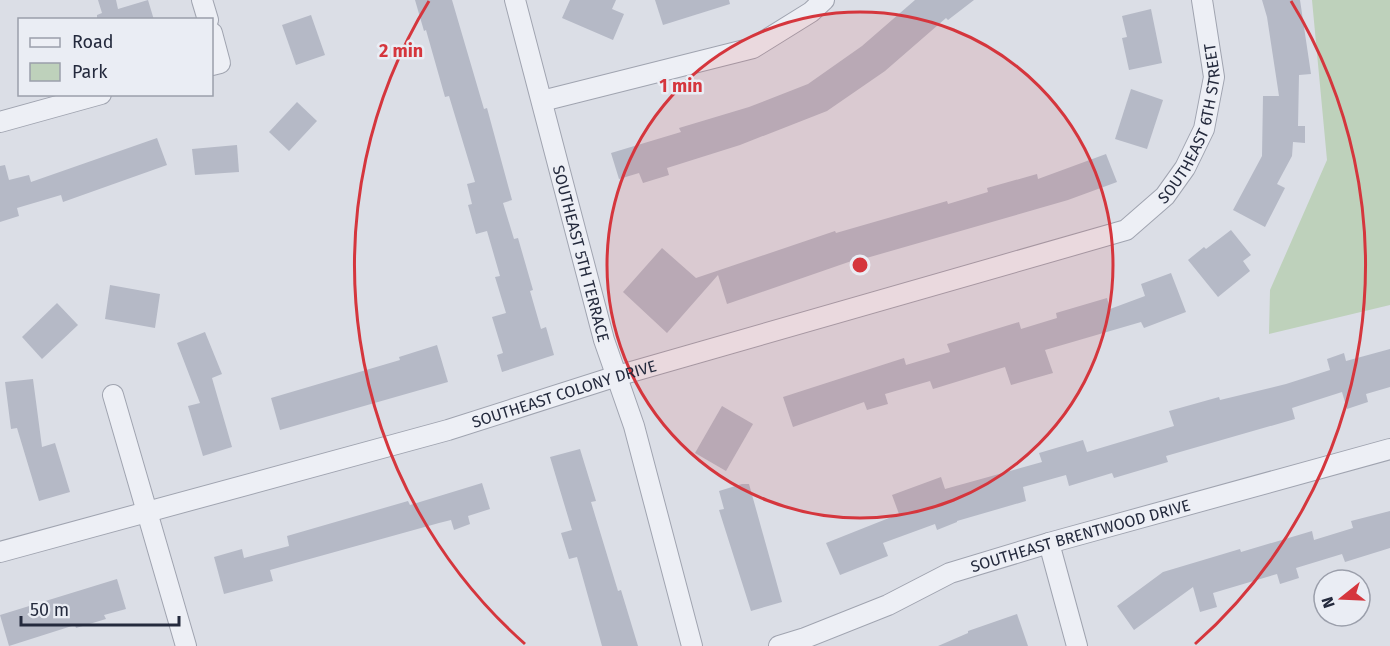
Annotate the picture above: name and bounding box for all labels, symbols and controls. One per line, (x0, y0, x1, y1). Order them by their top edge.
legend (18, 18, 213, 96)
text: Road (72, 31, 114, 53)
text: 2 min (379, 40, 423, 62)
street label: SOUTHEAST 6TH STREET (1154, 41, 1224, 208)
text: Park (72, 61, 108, 83)
text: 1 min (659, 75, 703, 97)
street label: SOUTHEAST 5TH TERRACE (549, 163, 613, 344)
centre of rings (850, 255, 870, 275)
street label: SOUTHEAST COLONY DRIVE (470, 356, 659, 432)
street label: SOUTHEAST BRENTWOOD DRIVE (968, 496, 1192, 576)
north arrow (1312, 568, 1372, 628)
scale bar (21, 589, 178, 627)
text: N (1318, 595, 1339, 610)
text: 50 m (30, 599, 69, 621)

